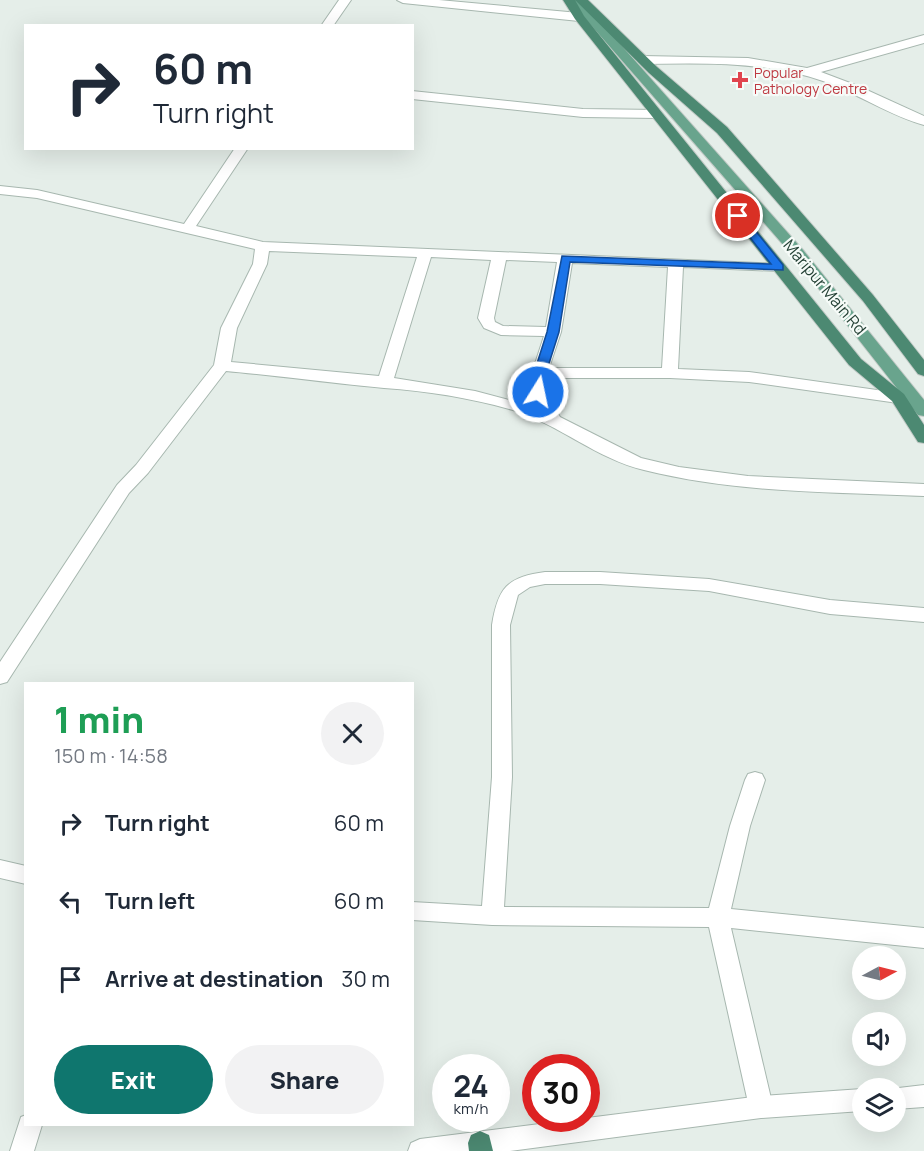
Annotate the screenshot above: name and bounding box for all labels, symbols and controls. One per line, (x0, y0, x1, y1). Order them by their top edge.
text: 60 m (153, 39, 253, 97)
icon: right (54, 48, 132, 126)
place label: Popular Pathology Centre (754, 63, 867, 98)
marker: Popular Pathology Centre (731, 71, 749, 89)
text: Turn right (153, 94, 274, 131)
pin (712, 190, 763, 241)
icon: arrive (721, 199, 754, 232)
street label: Maripur Main Rd (779, 235, 871, 339)
position arrow (506, 360, 570, 424)
text: 1 min (54, 695, 144, 744)
button: close (321, 702, 384, 765)
text: 150 m · 14:58 (54, 742, 168, 769)
icon: right (54, 807, 87, 840)
text: Turn right (105, 808, 210, 838)
text: 60 m (334, 808, 384, 838)
icon: left (54, 885, 87, 918)
text: Turn left (105, 886, 195, 916)
text: 60 m (334, 886, 384, 916)
north arrow (852, 946, 906, 1000)
map controls (852, 946, 906, 1132)
icon: arrive (54, 963, 87, 996)
text: Arrive at destination (105, 964, 323, 994)
text: 30 m (341, 964, 390, 994)
button: sound (852, 1012, 906, 1066)
button: Exit (54, 1045, 213, 1114)
button: Share (225, 1045, 384, 1114)
speed limit sign: 30 (522, 1054, 600, 1132)
text: 24 (453, 1065, 489, 1106)
button: layers (852, 1078, 906, 1132)
text: km/h (454, 1098, 488, 1119)

